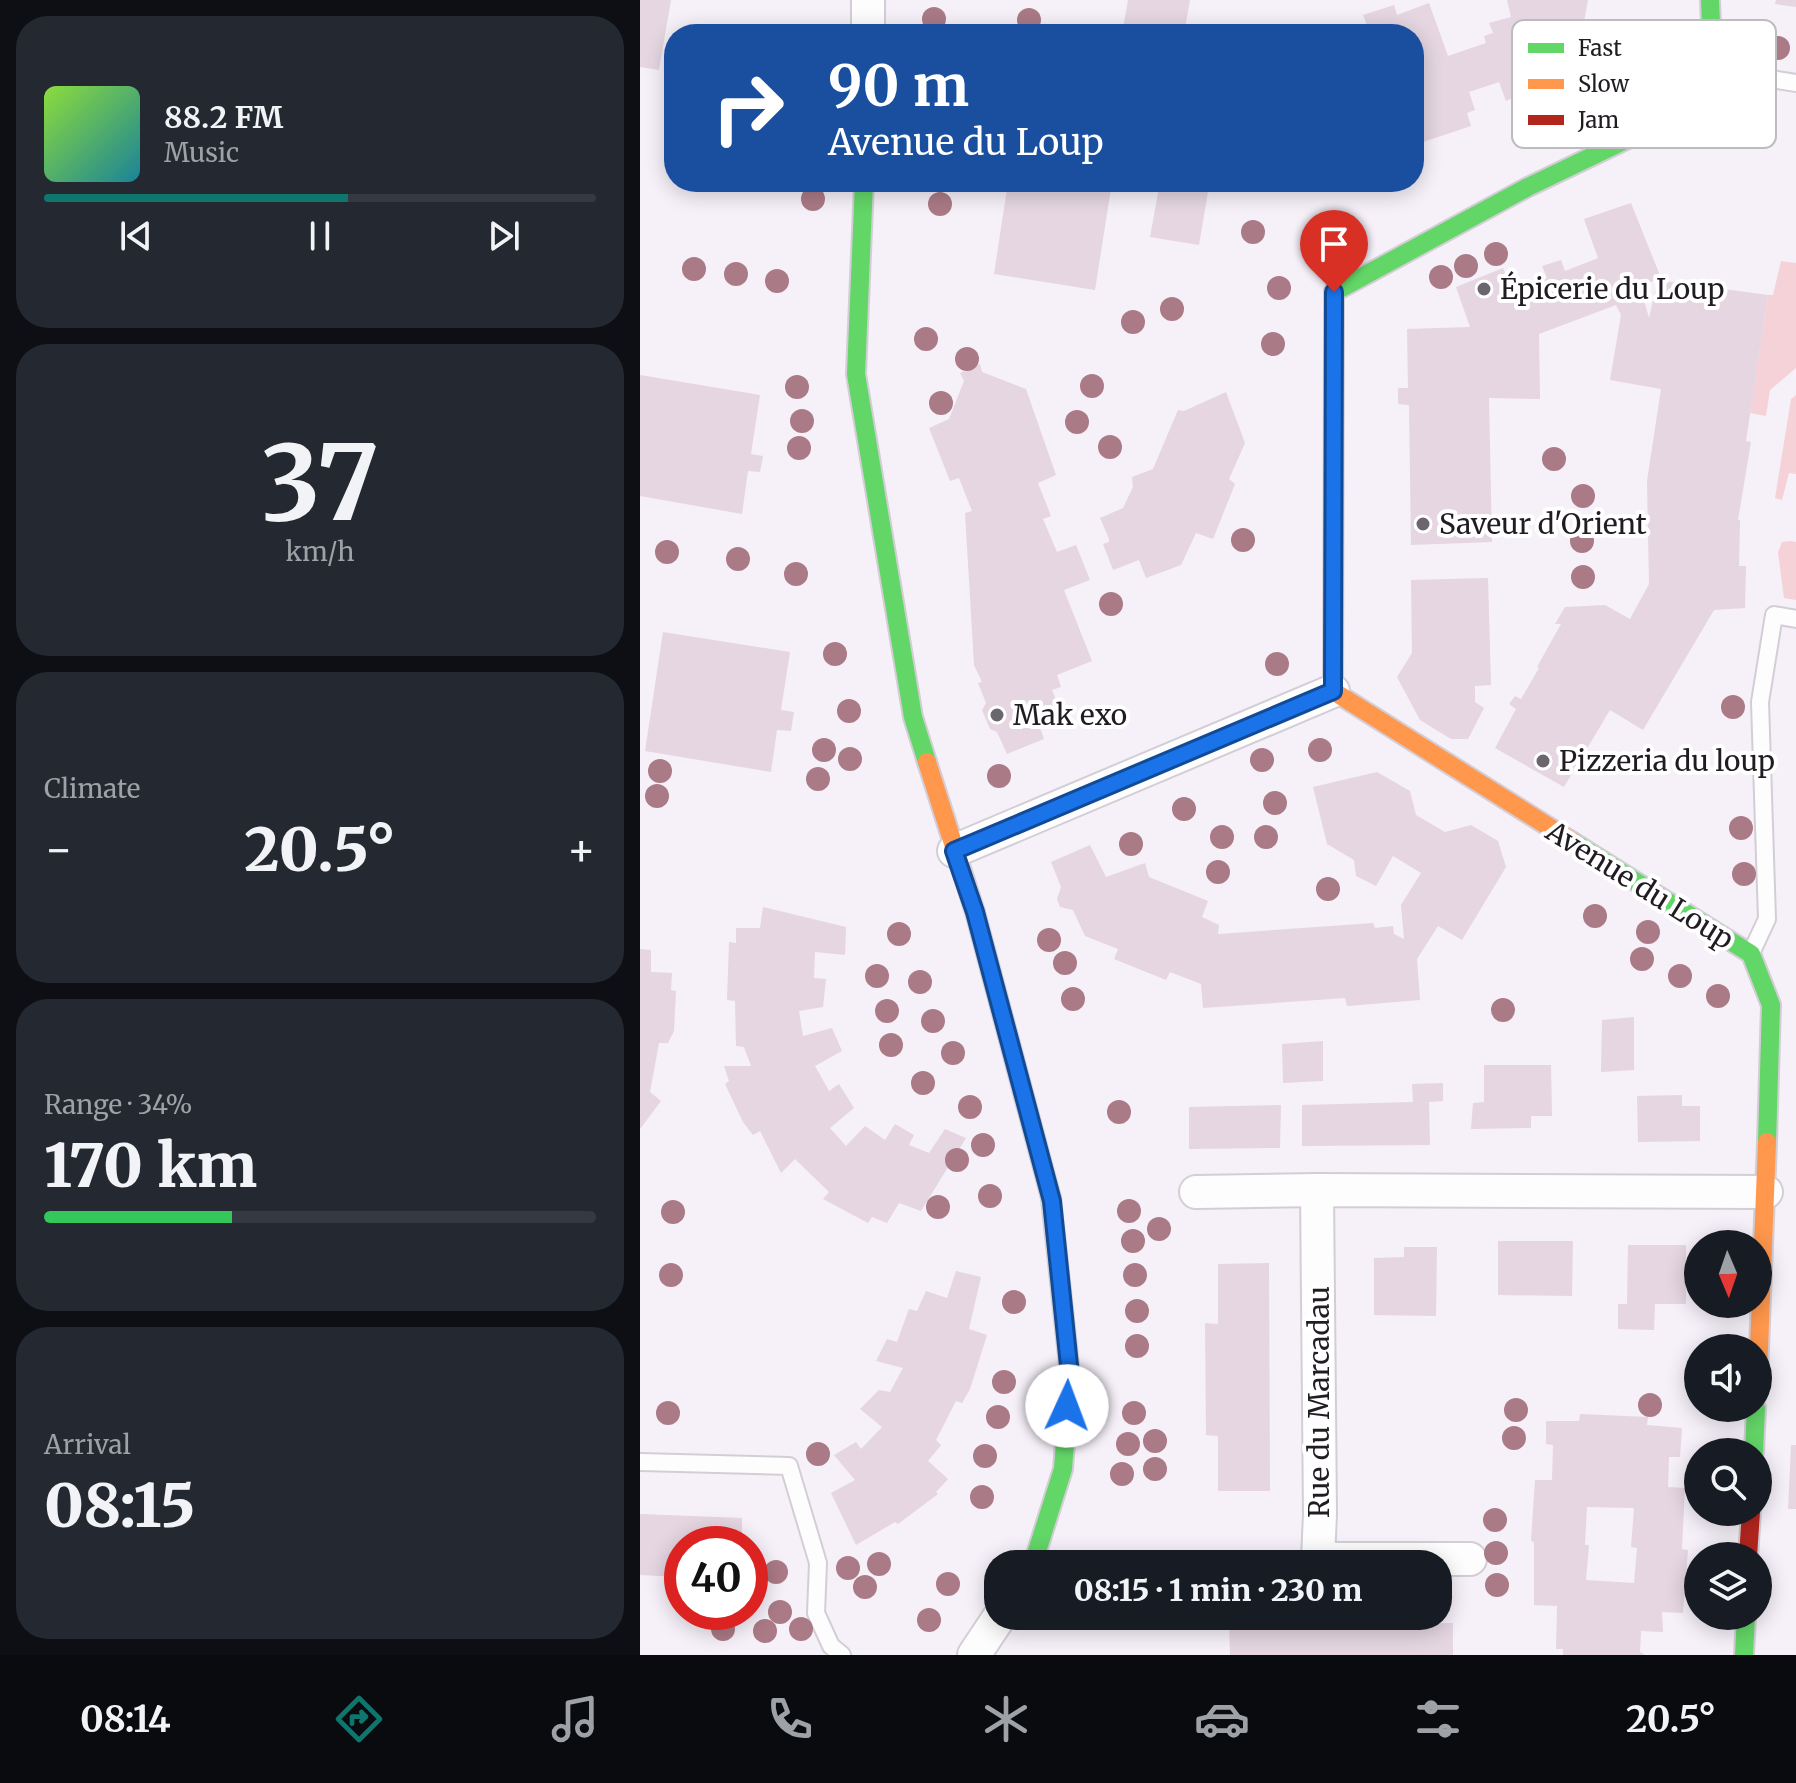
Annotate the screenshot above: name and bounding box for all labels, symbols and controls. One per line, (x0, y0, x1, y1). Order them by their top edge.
legend (1512, 20, 1776, 148)
text: Fast (1578, 34, 1622, 62)
text: 90 m (828, 51, 969, 121)
icon: right (696, 56, 800, 160)
text: Slow (1578, 70, 1629, 98)
text: 88.2 FM (164, 98, 283, 136)
text: Jam (1577, 106, 1619, 134)
text: Avenue du Loup (828, 120, 1104, 165)
text: Music (164, 136, 239, 169)
pin (1300, 210, 1368, 292)
icon: previous (114, 214, 158, 258)
icon: pause (298, 214, 342, 258)
icon: next (482, 214, 526, 258)
icon: arrive (1312, 222, 1356, 266)
place label: Épicerie du Loup (1500, 271, 1725, 307)
marker: Épicerie du Loup (1475, 280, 1493, 298)
text: 37 (261, 418, 379, 548)
place label: Saveur d'Orient (1439, 506, 1647, 542)
marker: Saveur d'Orient (1414, 515, 1432, 533)
text: km/h (286, 535, 354, 568)
place label: Mak exo (1013, 697, 1127, 733)
marker: Mak exo (988, 706, 1006, 724)
place label: Pizzeria du loup (1559, 743, 1775, 779)
marker: Pizzeria du loup (1534, 752, 1552, 770)
text: Climate (44, 772, 140, 805)
text: 20.5° (244, 812, 396, 887)
street label: Avenue du Loup (1539, 812, 1740, 957)
text: − (44, 822, 73, 877)
text: + (567, 822, 596, 877)
text: Range · 34% (44, 1088, 193, 1121)
text: 170 km (44, 1128, 257, 1203)
north arrow (1684, 1230, 1772, 1318)
map controls (1684, 1230, 1772, 1630)
street label: Rue du Marcadau (1301, 1286, 1337, 1518)
button: sound (1684, 1334, 1772, 1422)
position arrow (1025, 1364, 1109, 1448)
text: Arrival (44, 1428, 131, 1461)
button: search (1684, 1438, 1772, 1526)
text: 08:15 (44, 1468, 195, 1543)
speed limit sign: 40 (664, 1526, 768, 1630)
button: layers (1684, 1542, 1772, 1630)
text: 08:15 · 1 min · 230 m (1074, 1571, 1362, 1609)
icon: directions (331, 1691, 387, 1747)
icon: music (547, 1691, 603, 1747)
icon: phone (762, 1691, 818, 1747)
icon: climate (978, 1691, 1034, 1747)
icon: car (1194, 1691, 1250, 1747)
icon: filters (1410, 1691, 1466, 1747)
text: 08:14 (80, 1697, 171, 1742)
text: 20.5° (1626, 1697, 1716, 1742)

